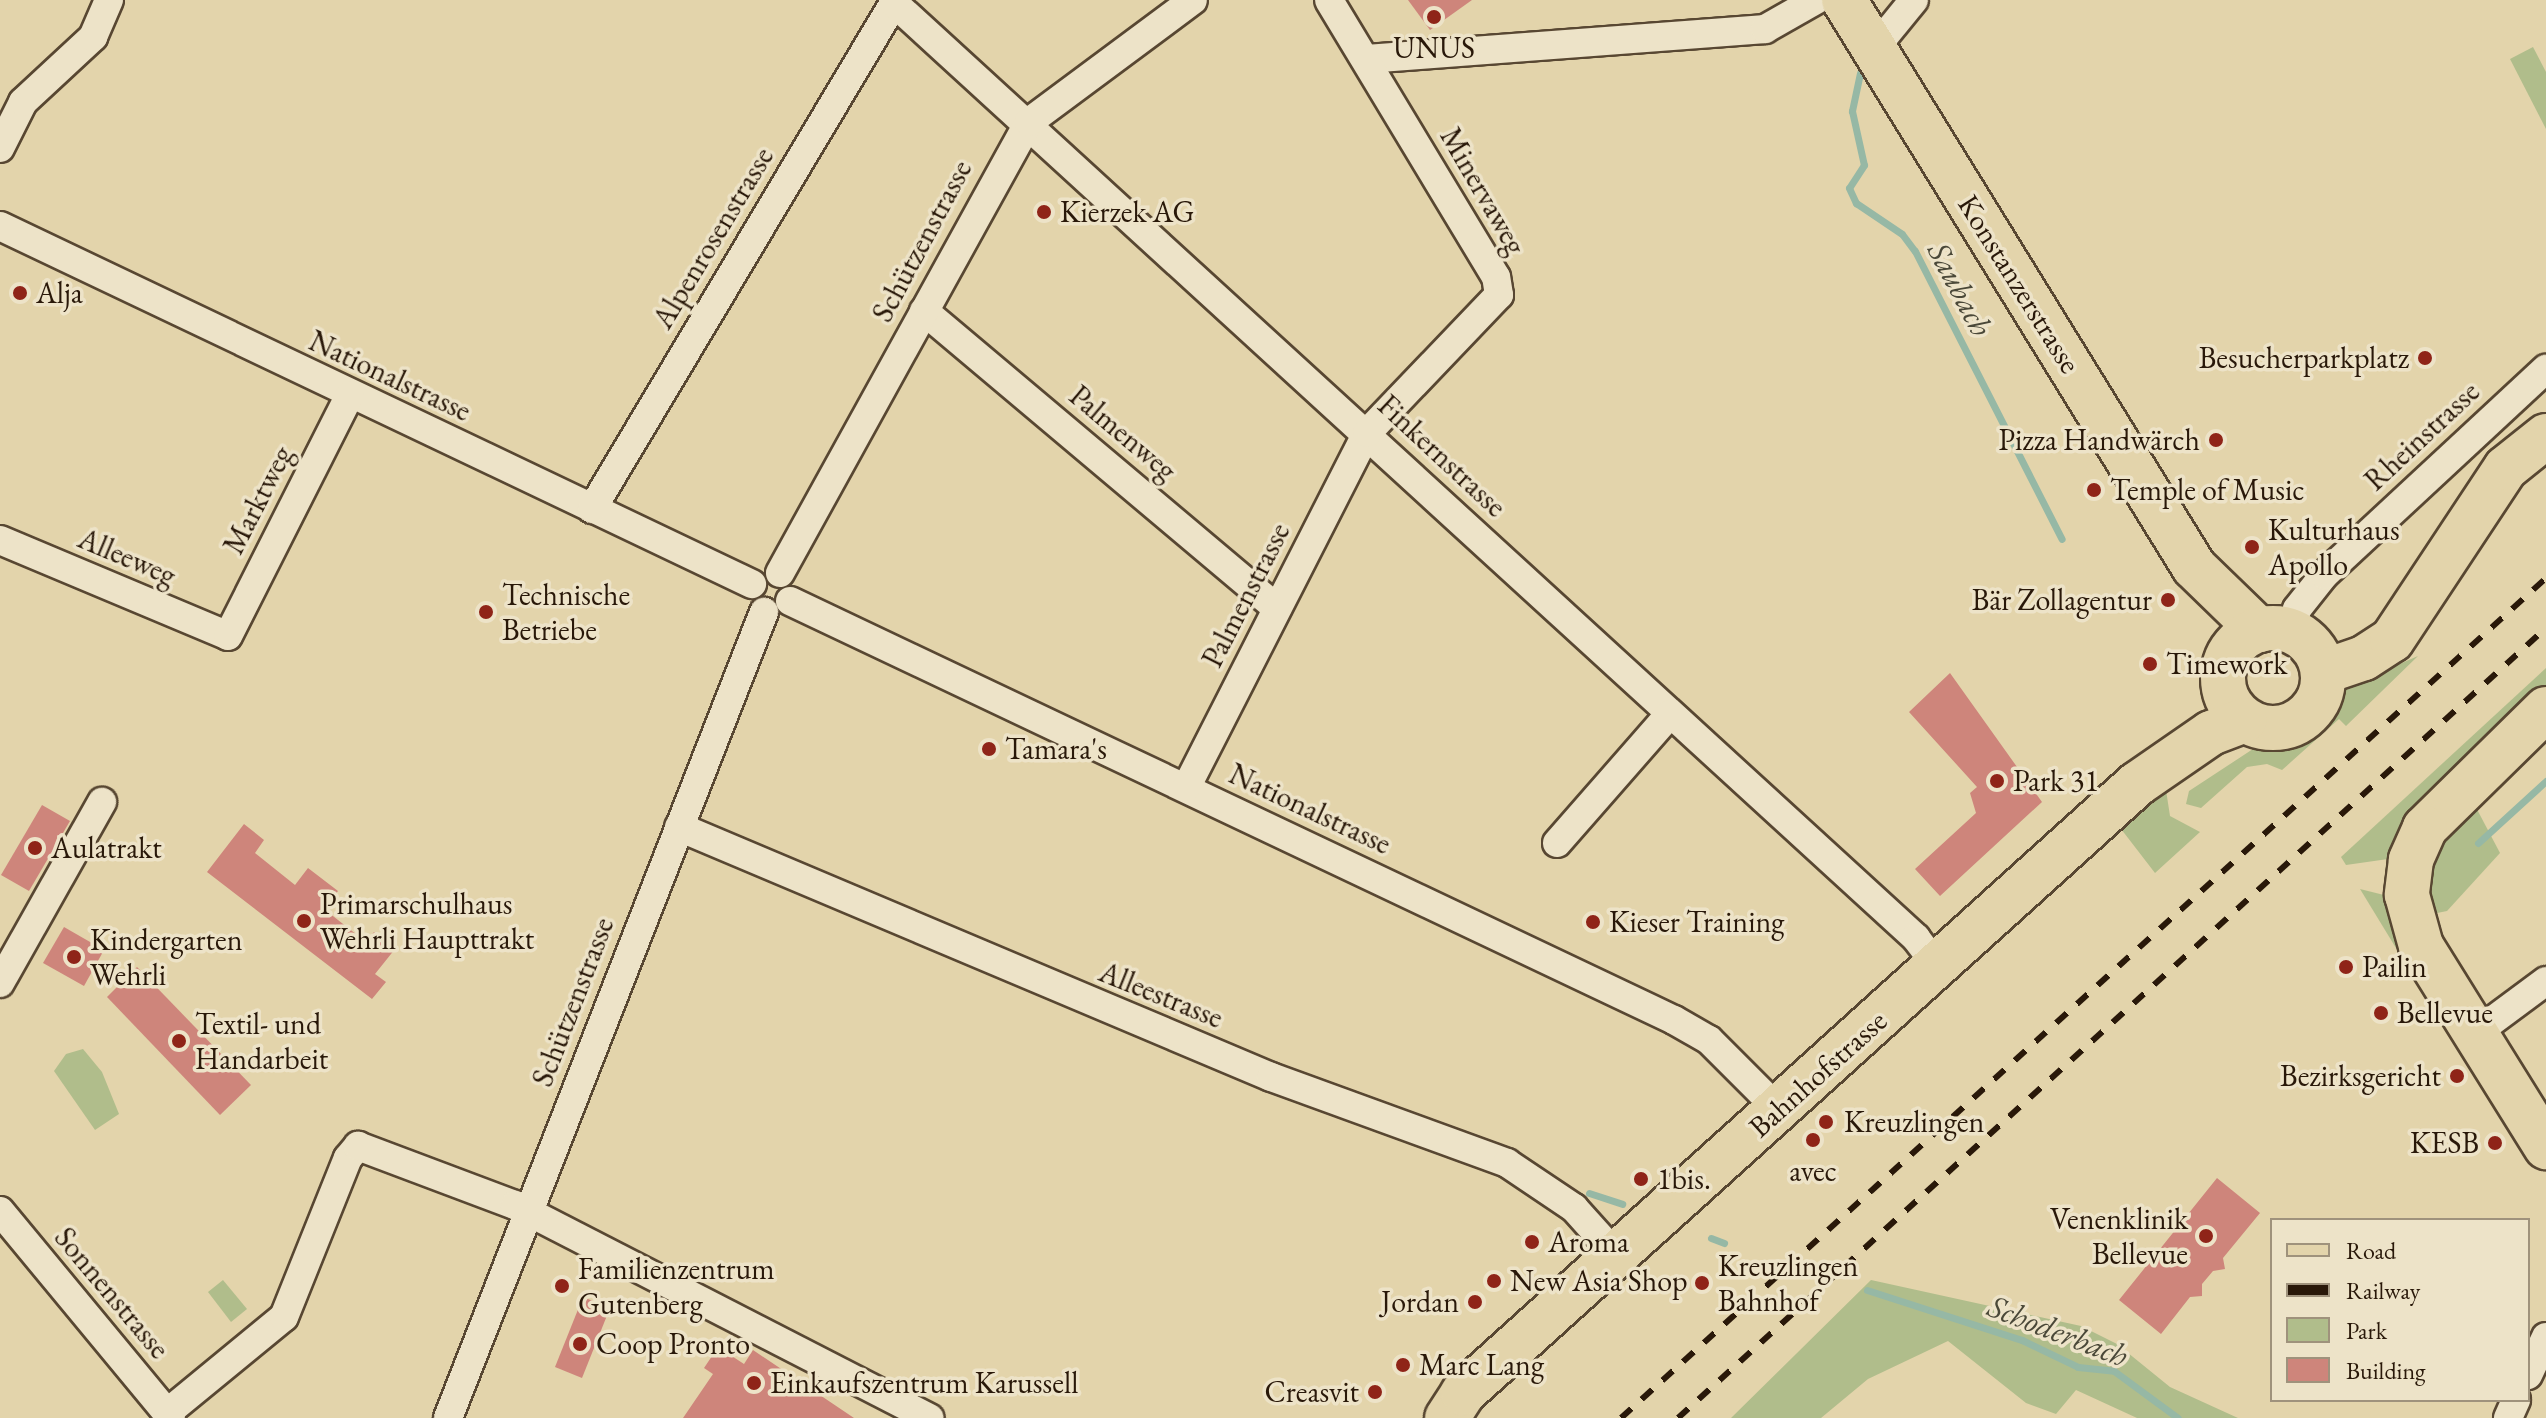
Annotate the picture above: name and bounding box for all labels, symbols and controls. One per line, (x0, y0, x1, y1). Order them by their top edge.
marker: UNUS (1425, 8, 1443, 26)
place label: UNUS (1393, 30, 1475, 66)
street label: Minervaweg (1432, 121, 1534, 261)
street label: Alpenrosenstrasse (645, 141, 781, 335)
street label: Schützenstrasse (864, 154, 980, 328)
street label: Konstanzerstrasse (1950, 188, 2088, 380)
place label: Kierzek AG (1060, 194, 1194, 230)
marker: Kierzek AG (1035, 203, 1053, 221)
water label: Saubach (1919, 236, 2001, 342)
place label: Alja (36, 275, 83, 311)
marker: Alja (11, 284, 29, 302)
street label: Nationalstrasse (303, 323, 477, 429)
place label: Besucherparkplatz (2199, 340, 2409, 376)
marker: Besucherparkplatz (2416, 349, 2434, 367)
street label: Rheinstrasse (2357, 374, 2487, 498)
street label: Palmenweg (1062, 378, 1184, 488)
street label: Finkernstrasse (1370, 387, 1514, 525)
place label: Pizza Handwärch (1998, 422, 2200, 458)
marker: Pizza Handwärch (2207, 431, 2225, 449)
street label: Marktweg (216, 440, 300, 560)
place label: Temple of Music (2110, 472, 2304, 508)
marker: Temple of Music (2085, 481, 2103, 499)
place label: Kulturhaus Apollo (2268, 512, 2400, 582)
street label: Palmenstrasse (1194, 517, 1298, 673)
street label: Alleeweg (73, 520, 181, 594)
marker: Kulturhaus Apollo (2243, 538, 2261, 556)
place label: Technische Betriebe (502, 577, 630, 648)
place label: Bär Zollagentur (1972, 582, 2152, 618)
marker: Bär Zollagentur (2159, 591, 2177, 609)
marker: Technische Betriebe (477, 603, 495, 621)
place label: Timework (2166, 646, 2287, 682)
marker: Timework (2141, 655, 2159, 673)
place label: Tamara's (1005, 731, 1107, 767)
marker: Tamara's (980, 740, 998, 758)
street label: Nationalstrasse (1223, 756, 1397, 862)
place label: Park 31 (2013, 763, 2099, 799)
marker: Park 31 (1988, 772, 2006, 790)
place label: Aulatrakt (51, 830, 162, 866)
marker: Aulatrakt (26, 839, 44, 857)
place label: Primarschulhaus Wehrli Haupttrakt (320, 886, 534, 956)
place label: Kieser Training (1609, 904, 1784, 940)
marker: Primarschulhaus Wehrli Haupttrakt (295, 912, 313, 930)
street label: Schützenstrasse (524, 913, 622, 1091)
marker: Kieser Training (1584, 913, 1602, 931)
place label: Kindergarten Wehrli (90, 922, 243, 992)
marker: Kindergarten Wehrli (65, 948, 83, 966)
place label: Pailin (2362, 949, 2427, 985)
street label: Alleestrasse (1094, 954, 1228, 1036)
marker: Pailin (2337, 958, 2355, 976)
place label: Bellevue (2397, 995, 2493, 1031)
street label: Bahnhofstrasse (1742, 1003, 1894, 1145)
marker: Bellevue (2372, 1004, 2390, 1022)
place label: Textil- und Handarbeit (195, 1006, 328, 1076)
marker: Textil- und Handarbeit (170, 1032, 188, 1050)
place label: Bezirksgericht (2280, 1058, 2441, 1094)
marker: Bezirksgericht (2448, 1067, 2466, 1085)
place label: Kreuzlingen (1844, 1104, 1984, 1140)
marker: Kreuzlingen (1815, 1111, 1837, 1133)
place label: KESB (2410, 1125, 2479, 1161)
marker: avec (1804, 1131, 1822, 1149)
marker: KESB (2486, 1134, 2504, 1152)
place label: avec (1789, 1153, 1837, 1189)
place label: 1bis. (1657, 1161, 1711, 1197)
marker: 1bis. (1632, 1170, 1650, 1188)
place label: Venenklinik Bellevue (2050, 1201, 2188, 1272)
legend (2270, 1218, 2530, 1402)
street label: Sonnenstrasse (47, 1220, 177, 1366)
place label: Aroma (1548, 1224, 1629, 1260)
marker: Venenklinik Bellevue (2195, 1225, 2217, 1247)
marker: Aroma (1523, 1233, 1541, 1251)
text: Road (2346, 1235, 2396, 1266)
place label: Kreuzlingen Bahnhof (1718, 1248, 1858, 1318)
place label: Familienzentrum Gutenberg (578, 1251, 775, 1322)
place label: New Asia Shop (1510, 1263, 1688, 1299)
marker: New Asia Shop (1485, 1272, 1503, 1290)
marker: Kreuzlingen Bahnhof (1693, 1274, 1711, 1292)
text: Railway (2346, 1275, 2420, 1306)
marker: Familienzentrum Gutenberg (553, 1277, 571, 1295)
place label: Jordan (1381, 1284, 1459, 1320)
water label: Schoderbach (1983, 1287, 2133, 1375)
marker: Jordan (1466, 1293, 1484, 1311)
text: Park (2346, 1315, 2387, 1346)
place label: Coop Pronto (596, 1326, 750, 1362)
marker: Coop Pronto (571, 1335, 589, 1353)
place label: Marc Lang (1419, 1347, 1544, 1383)
text: Building (2346, 1355, 2426, 1386)
marker: Marc Lang (1394, 1356, 1412, 1374)
place label: Einkaufszentrum Karussell (770, 1365, 1078, 1401)
marker: Einkaufszentrum Karussell (745, 1374, 763, 1392)
place label: Creasvit (1264, 1374, 1359, 1410)
marker: Creasvit (1366, 1383, 1384, 1401)

